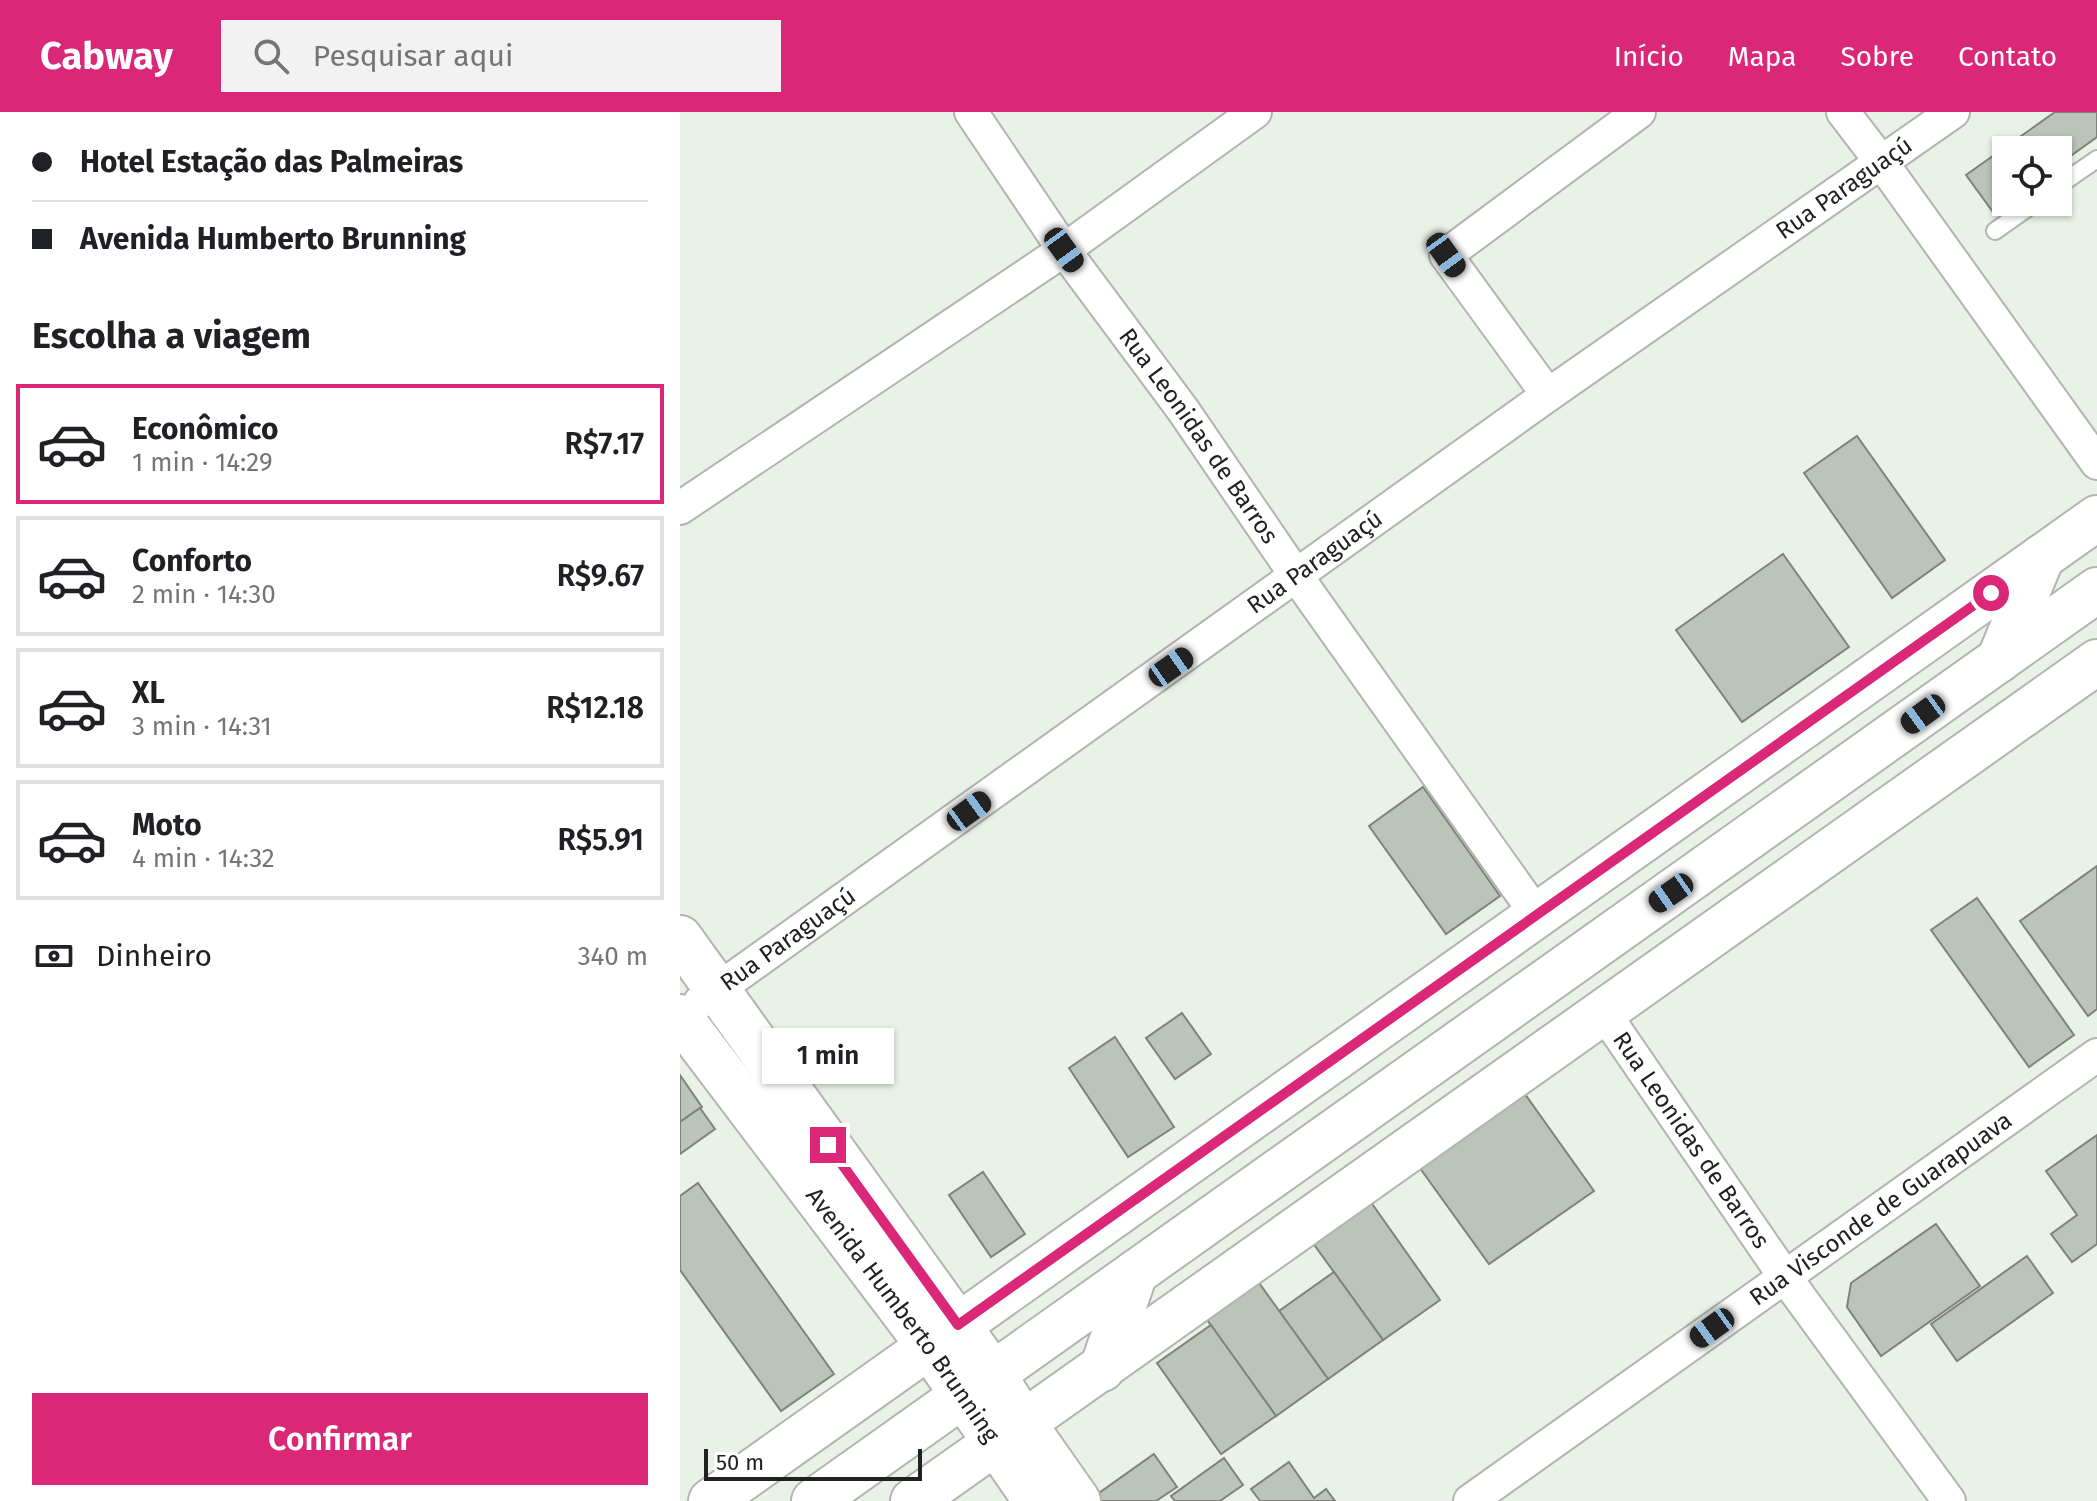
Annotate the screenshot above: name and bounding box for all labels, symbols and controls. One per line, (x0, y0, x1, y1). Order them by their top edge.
search box (221, 20, 781, 92)
text: Cabway (40, 33, 173, 79)
icon: search (249, 34, 293, 78)
text: Pesquisar aqui (313, 38, 513, 74)
text: Início (1614, 40, 1684, 73)
text: Mapa (1728, 40, 1796, 73)
text: Sobre (1840, 40, 1914, 73)
text: Contato (1958, 40, 2057, 73)
street label: Rua Paraguaçú (1771, 131, 1917, 245)
map controls (1992, 136, 2072, 216)
button: locate (1992, 136, 2072, 216)
text: Hotel Estação das Palmeiras (80, 144, 463, 180)
text: Avenida Humberto Brunning (80, 221, 466, 257)
car (1040, 224, 1088, 276)
car (1422, 229, 1470, 281)
text: Escolha a viagem (32, 314, 311, 358)
street label: Rua Leonidas de Barros (1113, 323, 1284, 549)
icon: car (36, 408, 108, 480)
text: Econômico (132, 411, 278, 447)
text: R$7.17 (564, 426, 644, 462)
text: 1 min · 14:29 (132, 447, 273, 478)
street label: Rua Paraguaçú (1242, 504, 1388, 620)
icon: car (36, 540, 108, 612)
text: Conforto (132, 543, 252, 579)
text: R$9.67 (557, 558, 644, 594)
route start (1973, 575, 2009, 611)
text: 2 min · 14:30 (132, 579, 276, 610)
car (1144, 643, 1198, 691)
icon: car (36, 672, 108, 744)
text: XL (132, 675, 165, 711)
text: R$12.18 (546, 690, 644, 726)
car (1897, 690, 1949, 738)
text: 3 min · 14:31 (132, 711, 272, 742)
car (943, 787, 995, 835)
icon: car (36, 804, 108, 876)
text: Moto (132, 807, 202, 843)
text: R$5.91 (558, 822, 644, 858)
text: 4 min · 14:32 (132, 843, 275, 874)
car (1644, 869, 1698, 917)
street label: Rua Paraguaçú (715, 881, 861, 997)
icon: cash (32, 934, 76, 978)
text: Dinheiro (96, 938, 212, 974)
text: 340 m (578, 941, 648, 972)
street label: Rua Leonidas de Barros (1607, 1026, 1775, 1254)
callout: 1 min (762, 1029, 894, 1085)
text: 1 min (797, 1040, 859, 1071)
street label: Rua Visconde de Guarapuava (1744, 1106, 2017, 1312)
route end (810, 1127, 846, 1163)
street label: Avenida Humberto Brunning (800, 1182, 1005, 1448)
car (1686, 1304, 1738, 1352)
button: Confirmar (32, 1393, 648, 1485)
scale bar (704, 1445, 922, 1481)
text: 50 m (716, 1449, 764, 1476)

